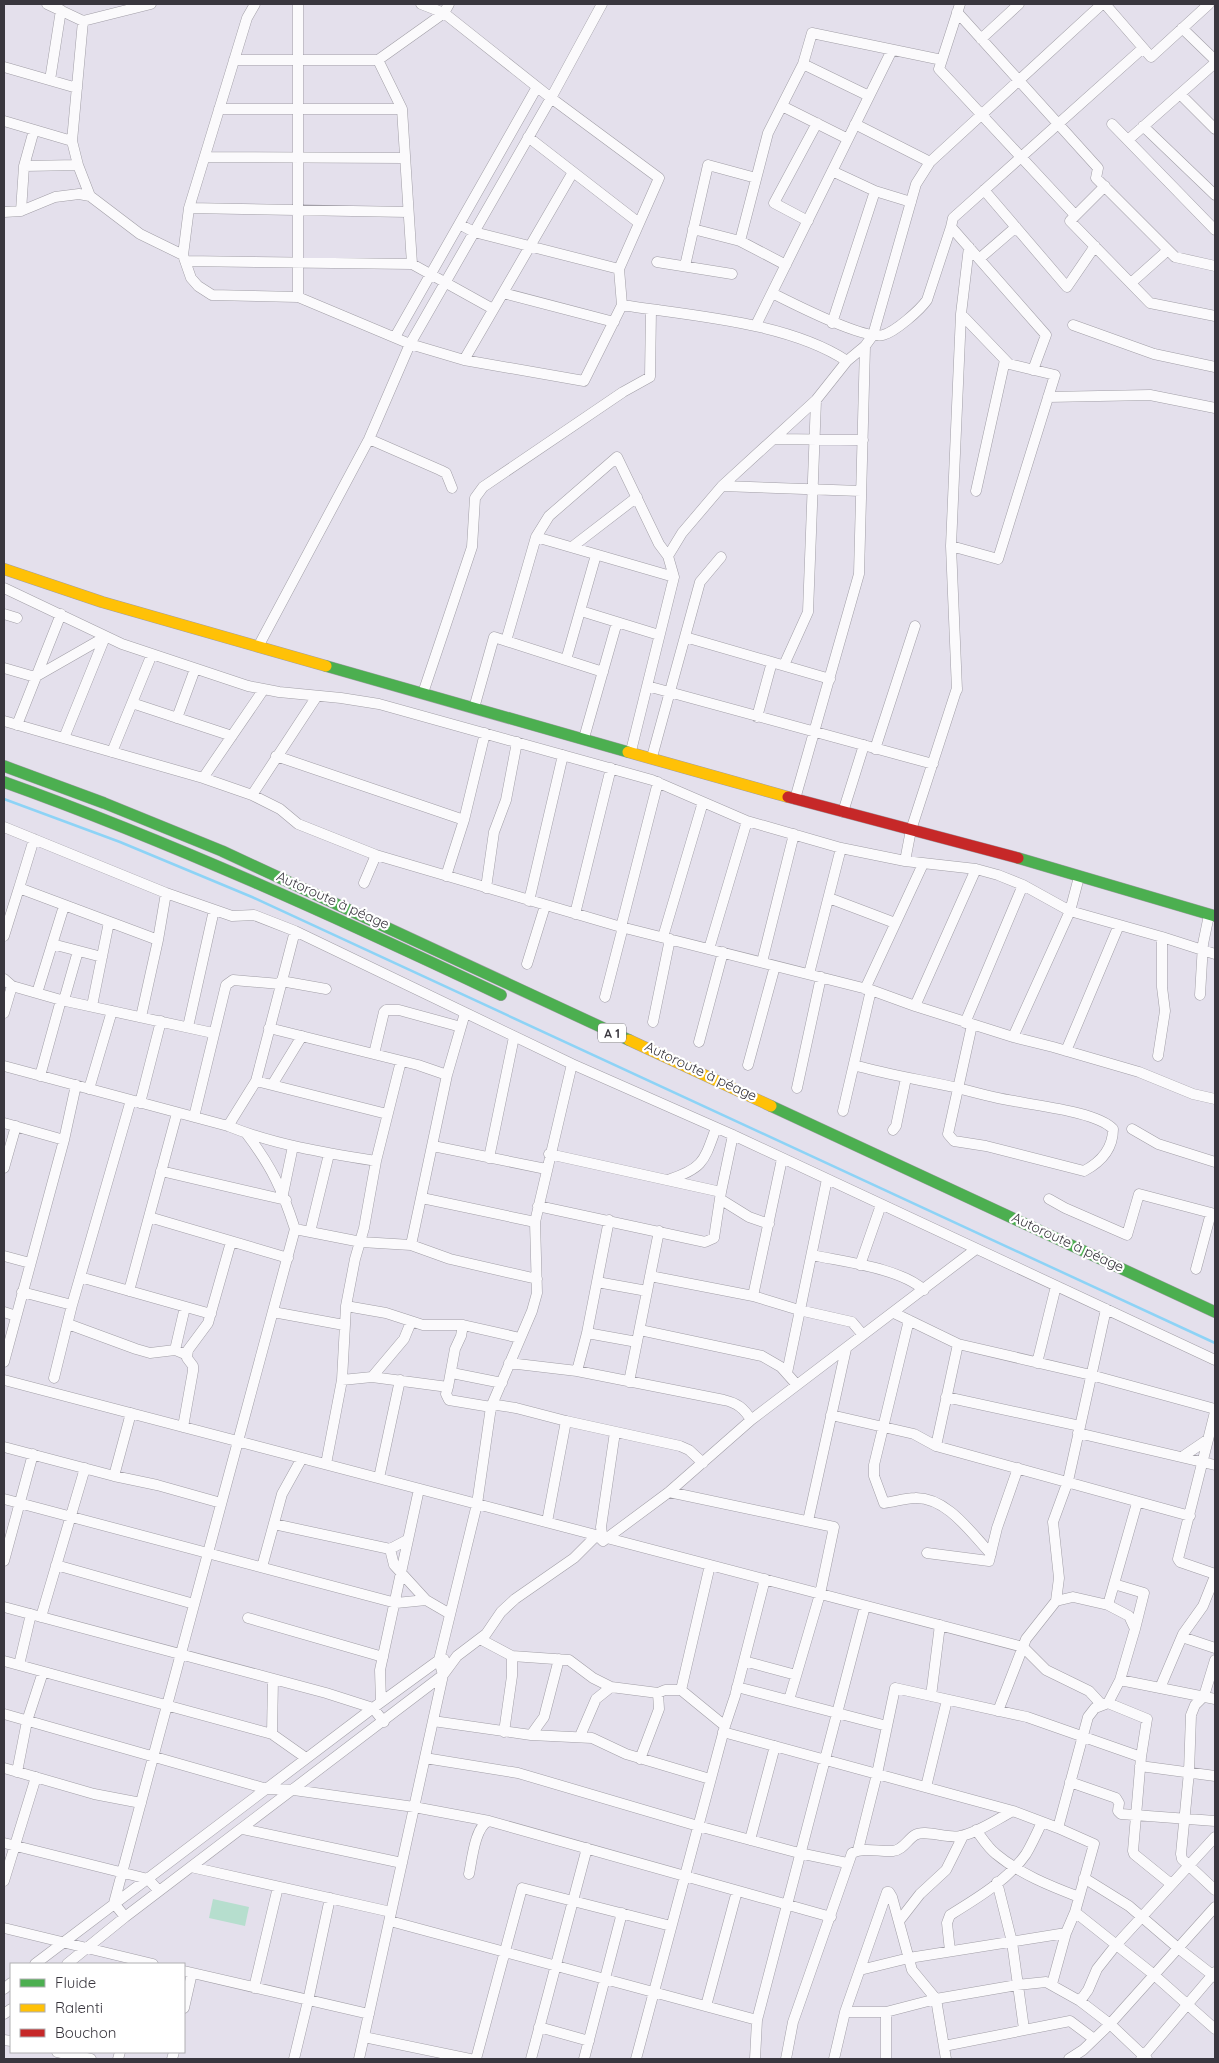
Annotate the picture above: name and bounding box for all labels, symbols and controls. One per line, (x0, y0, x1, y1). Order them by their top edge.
street label: Autoroute à péage (274, 867, 392, 933)
road number: A 1 (598, 1024, 626, 1042)
street label: Autoroute à péage (642, 1037, 760, 1105)
street label: Autoroute à péage (1009, 1208, 1127, 1276)
legend (10, 1963, 185, 2053)
text: Fluide (55, 1973, 96, 1992)
text: Ralenti (55, 1998, 103, 2017)
text: Bouchon (55, 2023, 116, 2042)

